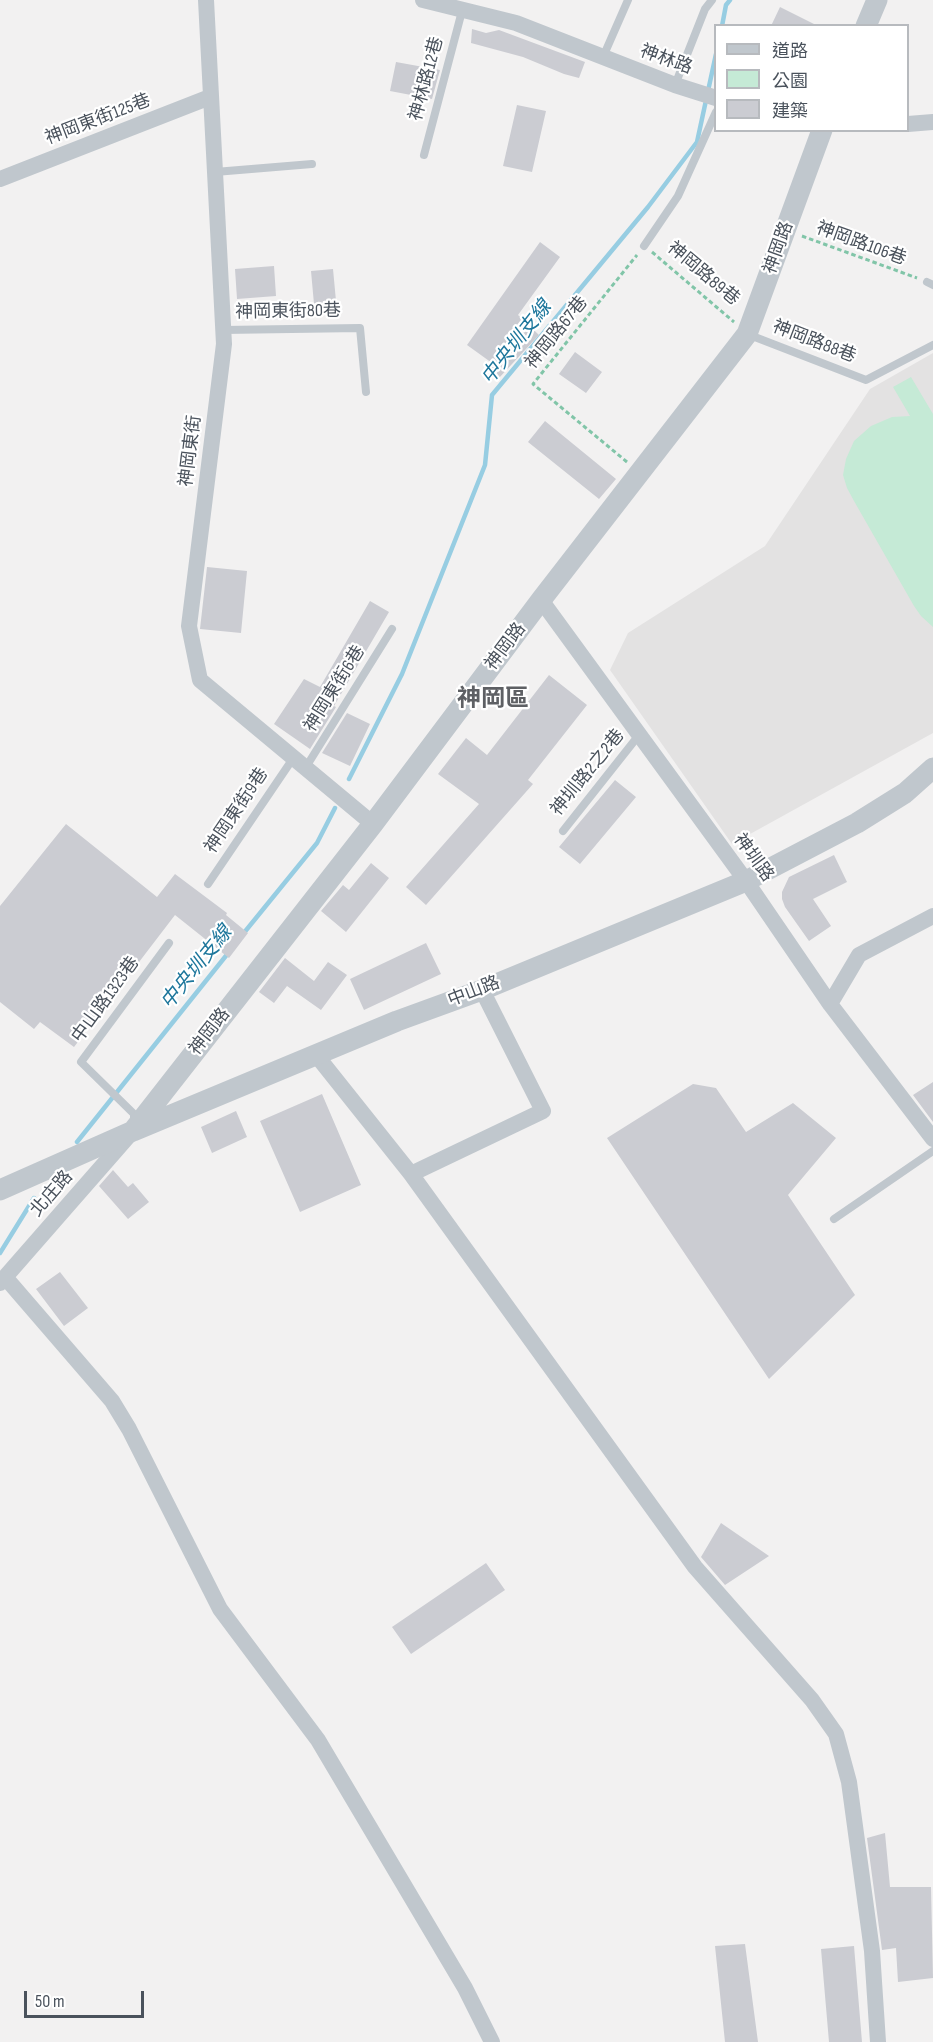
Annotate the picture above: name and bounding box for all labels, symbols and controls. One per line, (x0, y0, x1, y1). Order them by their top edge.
legend (714, 24, 909, 132)
street label: 神林路12巷 (405, 35, 449, 123)
street label: 神林路 (637, 41, 695, 79)
text: 道路 (772, 41, 808, 62)
text: 公園 (772, 71, 808, 92)
street label: 神岡東街125巷 (42, 90, 154, 150)
text: 建築 (772, 101, 808, 122)
street label: 神岡路106巷 (813, 218, 909, 270)
street label: 神岡路 (760, 219, 798, 277)
street label: 神岡路89巷 (662, 237, 744, 311)
street label: 神岡路67巷 (521, 292, 593, 374)
water label: 中央圳支線 (477, 296, 557, 390)
street label: 神岡東街80巷 (235, 300, 341, 324)
street label: 神岡路88巷 (769, 316, 859, 368)
street label: 神岡東街 (176, 414, 206, 488)
street label: 神岡路 (481, 619, 531, 675)
street label: 神岡東街6巷 (300, 642, 370, 736)
district label: 神岡區 (457, 686, 529, 714)
street label: 神圳路2之2巷 (547, 725, 629, 821)
street label: 神岡東街9巷 (201, 764, 273, 858)
street label: 神圳路 (728, 830, 778, 886)
water label: 中央圳支線 (156, 922, 238, 1014)
street label: 中山路1323巷 (68, 953, 144, 1047)
street label: 中山路 (445, 972, 503, 1012)
street label: 神岡路 (185, 1004, 235, 1060)
street label: 北庄路 (26, 1167, 78, 1221)
scale bar (27, 1979, 147, 2017)
text: 50 m (35, 1991, 65, 2012)

